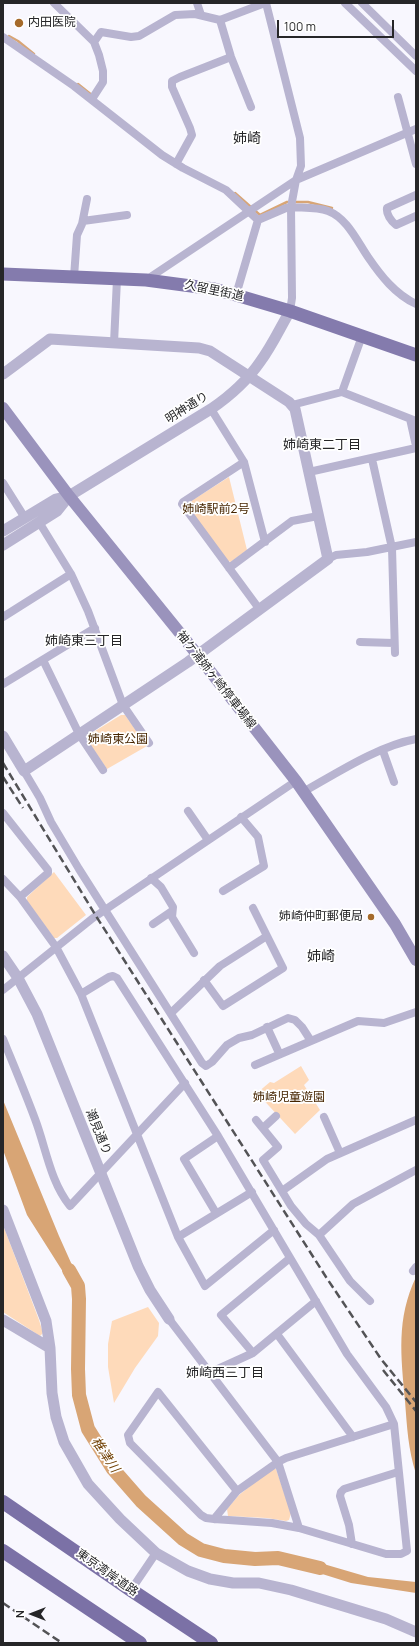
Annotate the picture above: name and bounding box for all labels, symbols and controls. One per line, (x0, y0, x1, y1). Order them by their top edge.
scale bar (279, 12, 396, 38)
place label: 内田医院 (28, 16, 76, 30)
marker: 内田医院 (13, 17, 25, 29)
text: 100 m (284, 18, 316, 35)
district label: 姉崎 (233, 131, 261, 147)
street label: 久留里街道 (183, 278, 245, 304)
street label: 明神通り (163, 389, 211, 427)
district label: 姉崎東二丁目 (283, 437, 361, 453)
park label: 姉崎駅前2号 (183, 503, 249, 517)
street label: 袖ケ浦姉ヶ崎停車場線 (173, 628, 259, 732)
district label: 姉崎東三丁目 (45, 633, 123, 649)
park label: 姉崎東公園 (88, 733, 148, 747)
place label: 姉崎仲町郵便局 (279, 910, 363, 924)
marker: 姉崎仲町郵便局 (366, 912, 376, 922)
district label: 姉崎 (307, 949, 335, 965)
park label: 姉崎児童遊園 (253, 1091, 325, 1105)
street label: 潮見通り (82, 1107, 114, 1157)
district label: 姉崎西三丁目 (186, 1365, 264, 1381)
water label: 椎津川 (88, 1434, 122, 1476)
street label: 東京湾岸道路 (73, 1546, 141, 1600)
north arrow (12, 1594, 52, 1634)
text: N (12, 1610, 27, 1618)

